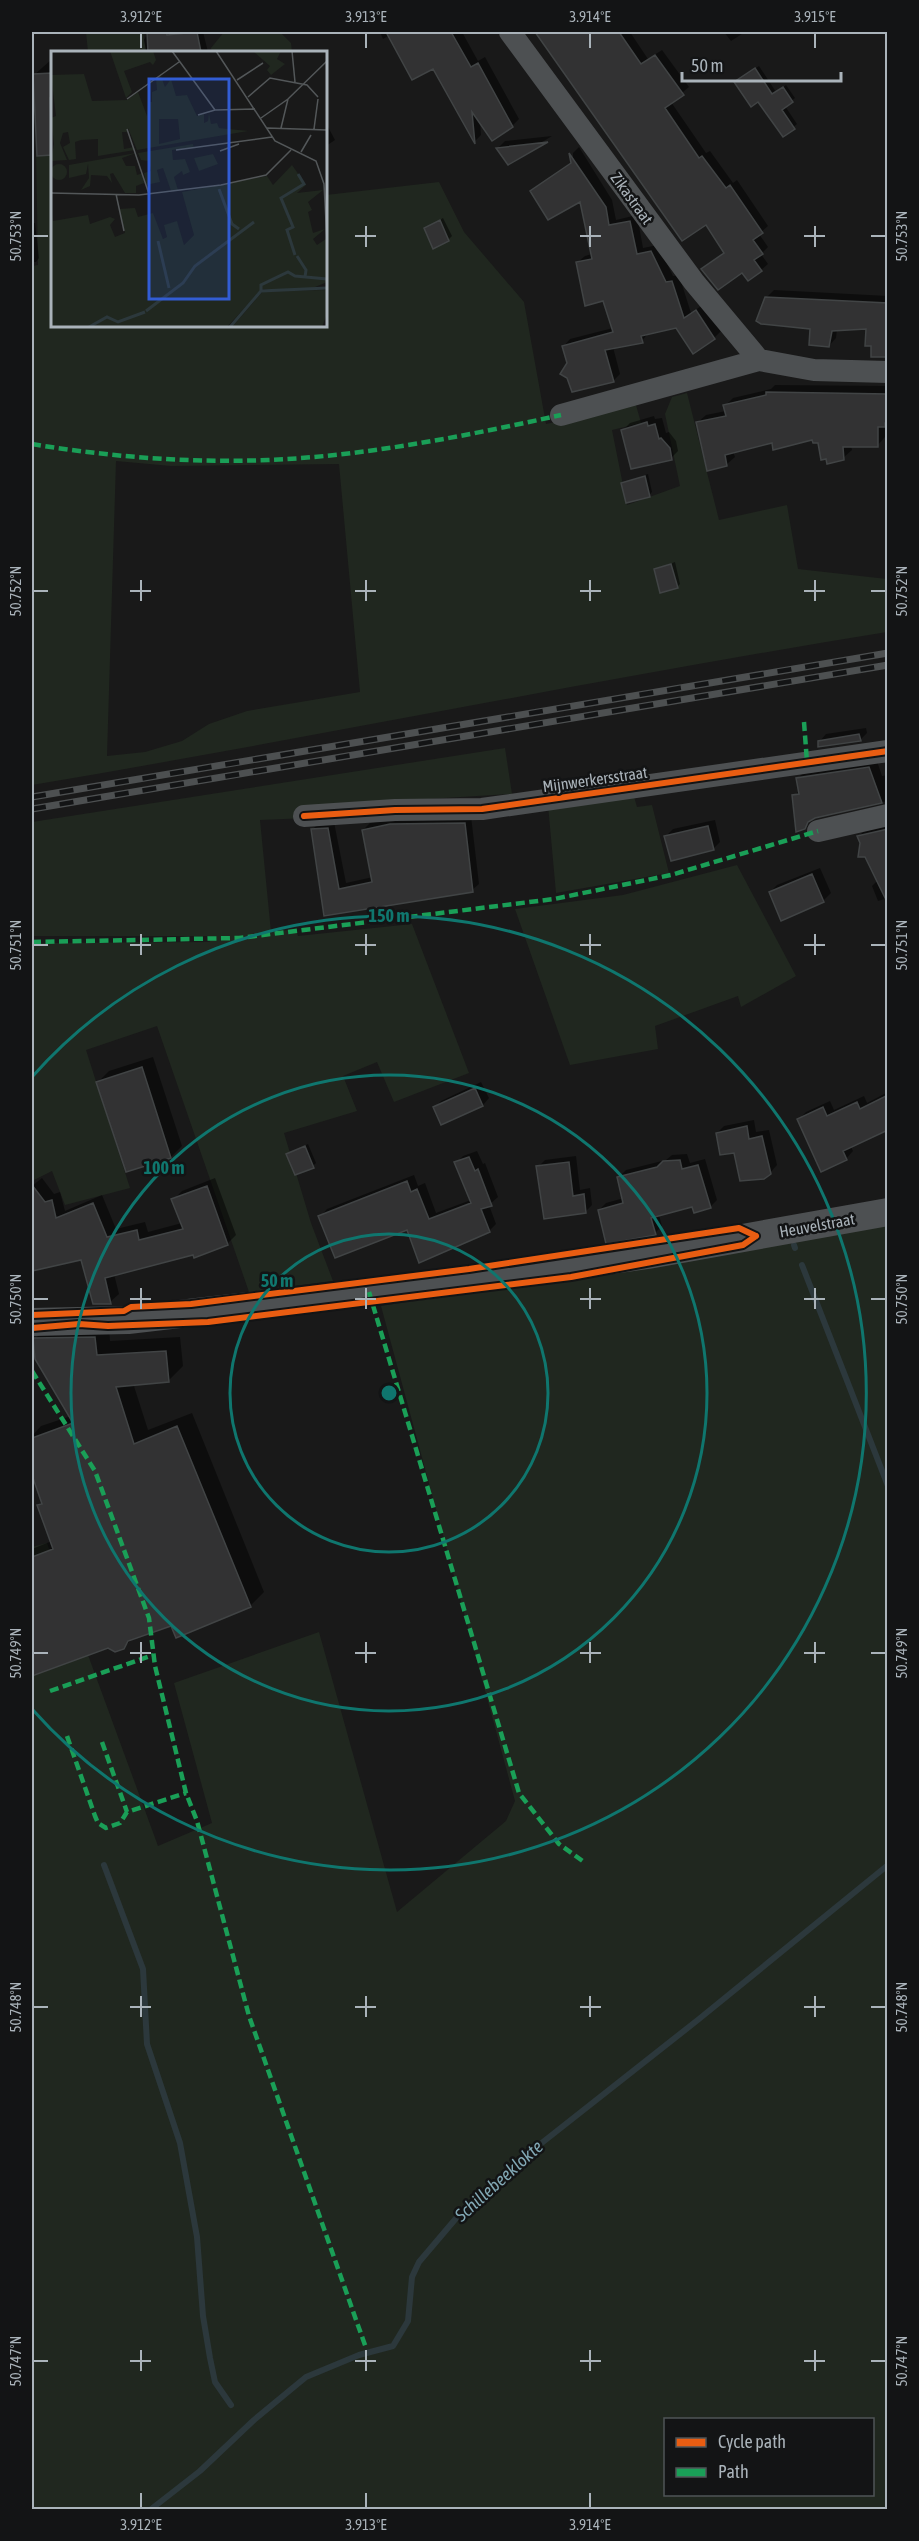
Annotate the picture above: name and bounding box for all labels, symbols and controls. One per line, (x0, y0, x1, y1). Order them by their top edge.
text: 3.912°E (120, 8, 162, 25)
text: 3.913°E (345, 8, 387, 25)
text: 3.914°E (569, 8, 611, 25)
text: 3.915°E (794, 8, 836, 25)
scale bar (682, 45, 841, 83)
inset map (51, 51, 327, 327)
text: 50 m (691, 55, 723, 76)
street label: Zikastraat (607, 169, 657, 228)
text: 50.753°N (7, 211, 24, 261)
text: 50.753°N (893, 211, 910, 261)
text: 50.752°N (7, 566, 24, 616)
text: 50.752°N (893, 566, 910, 616)
street label: Mijnwerkersstraat (541, 763, 649, 796)
text: 150 m (369, 905, 409, 926)
text: 50.751°N (7, 920, 24, 970)
text: 50.751°N (893, 920, 910, 970)
text: 100 m (144, 1157, 184, 1178)
street label: Heuvelstraat (778, 1209, 857, 1240)
text: 50 m (261, 1270, 293, 1291)
text: 50.750°N (7, 1274, 24, 1324)
text: 50.750°N (893, 1274, 910, 1324)
centre of rings (379, 1383, 399, 1403)
text: 50.749°N (7, 1628, 24, 1678)
text: 50.749°N (893, 1628, 910, 1678)
text: 50.748°N (7, 1982, 24, 2032)
text: 50.748°N (893, 1982, 910, 2032)
water label: Schillebeeklokte (450, 2136, 547, 2226)
text: 50.747°N (7, 2336, 24, 2386)
text: 50.747°N (893, 2336, 910, 2386)
legend (664, 2418, 874, 2496)
text: Cycle path (718, 2431, 786, 2452)
text: Path (718, 2461, 749, 2482)
text: 3.912°E (120, 2516, 162, 2533)
text: 3.913°E (345, 2516, 387, 2533)
text: 3.914°E (569, 2516, 611, 2533)

